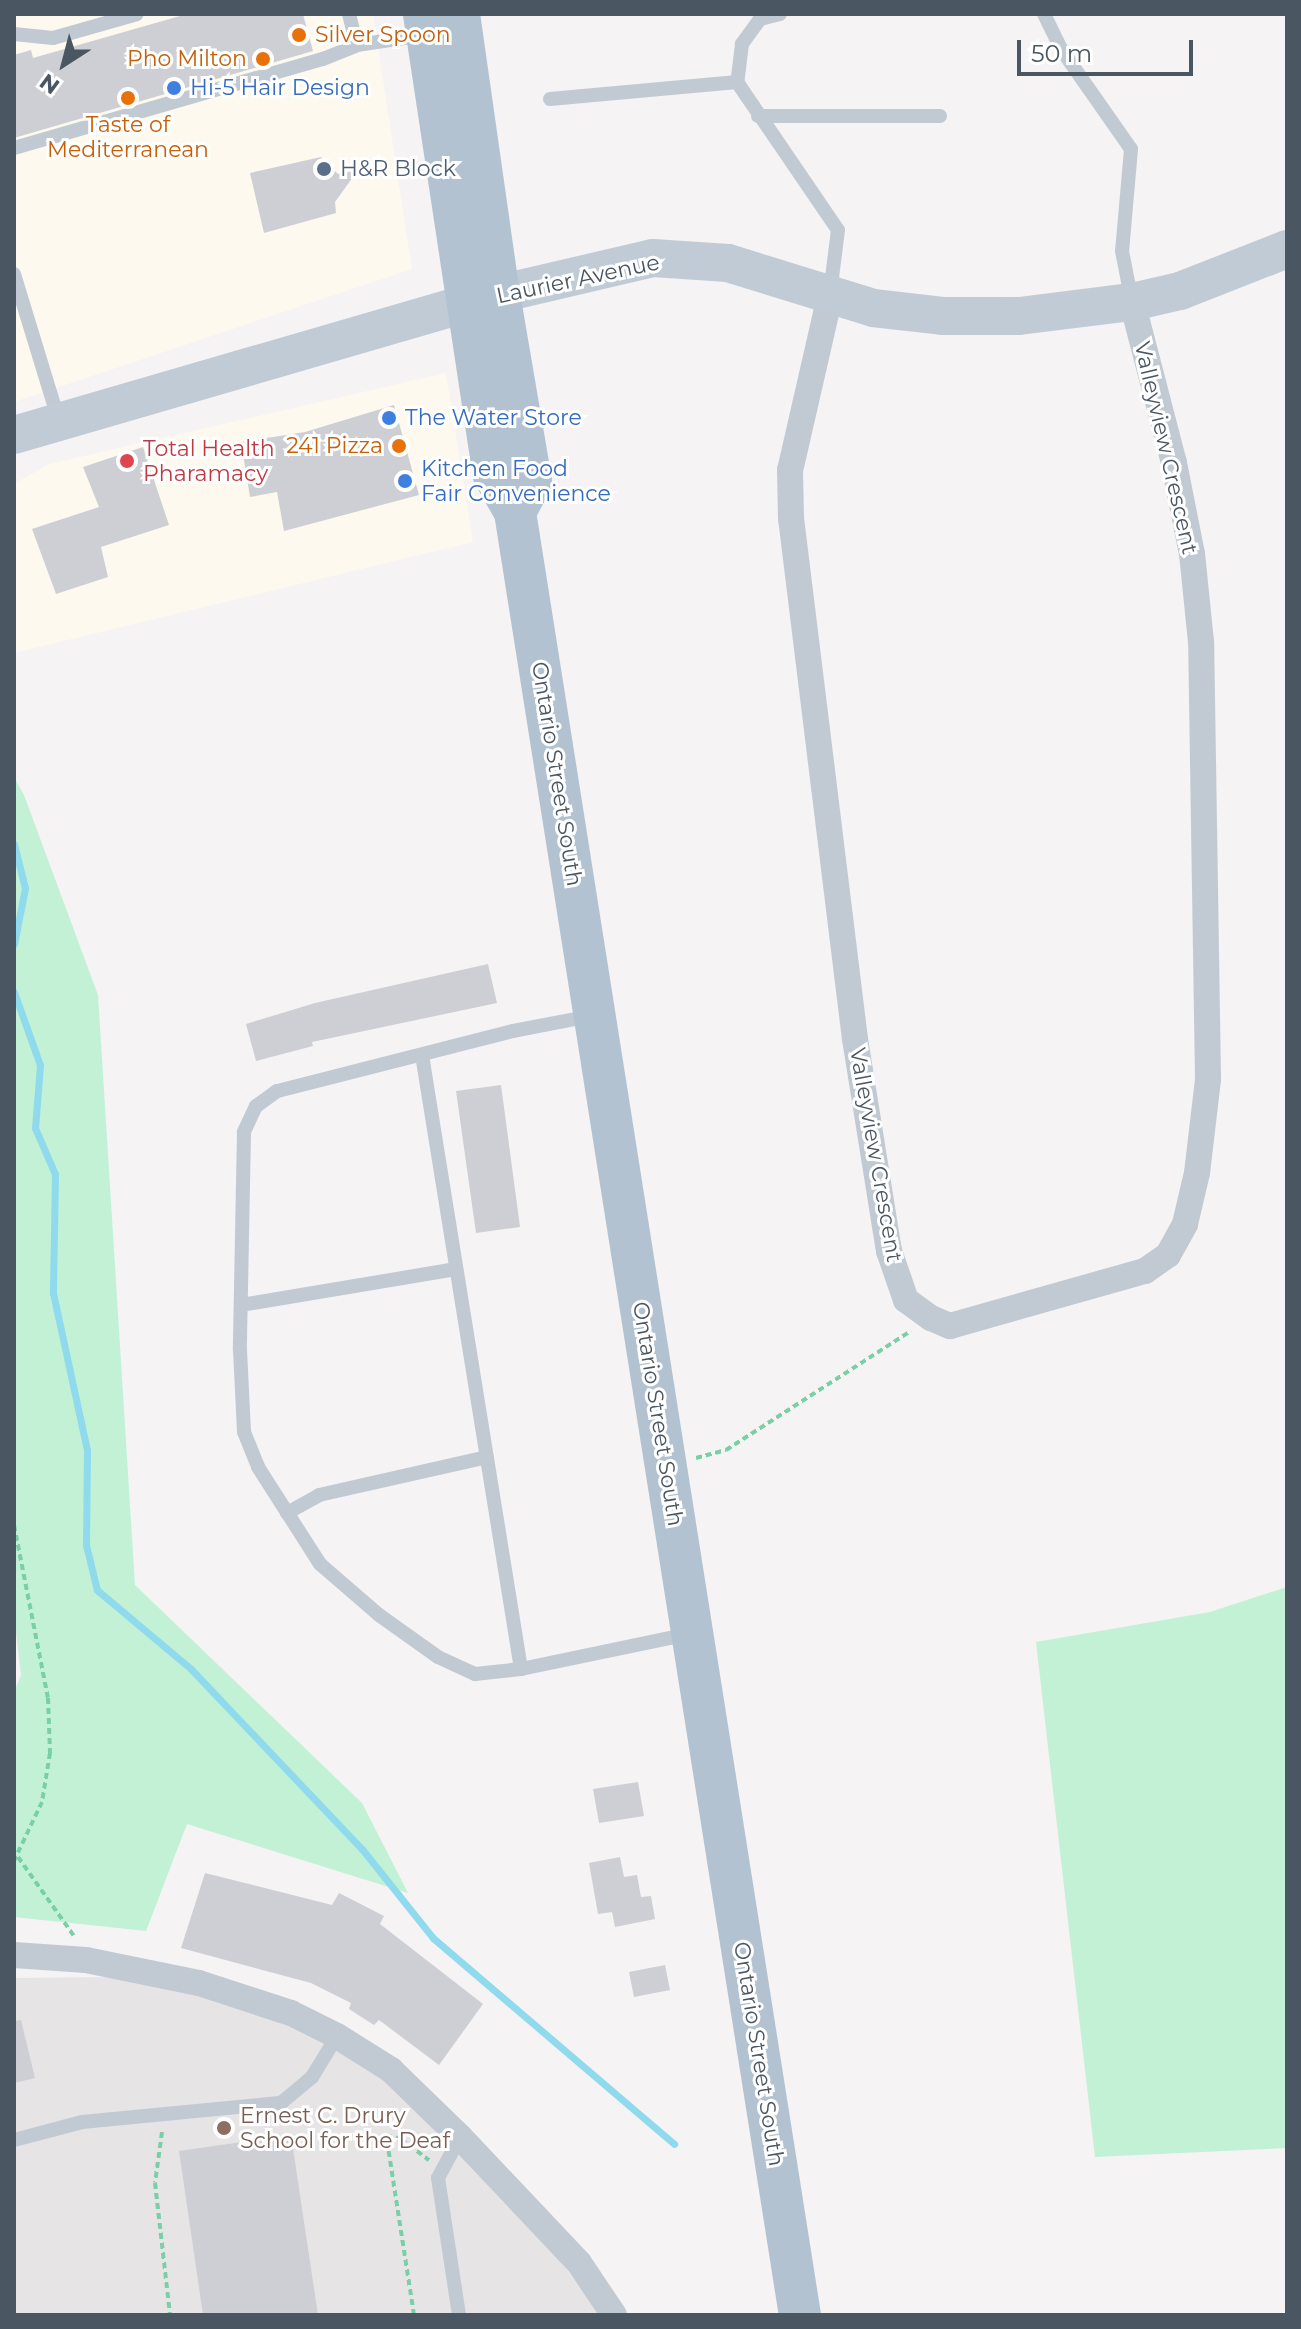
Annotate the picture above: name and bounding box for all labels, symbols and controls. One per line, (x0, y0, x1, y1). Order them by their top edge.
place label: Silver Spoon (315, 22, 451, 48)
north arrow (24, 24, 104, 104)
scale bar (1021, 24, 1197, 74)
marker: Silver Spoon (290, 26, 308, 44)
text: 50 m (1031, 39, 1092, 68)
place label: Pho Milton (127, 46, 247, 72)
marker: Pho Milton (254, 50, 272, 68)
text: N (34, 68, 65, 100)
place label: Hi-5 Hair Design (190, 75, 370, 101)
marker: Hi-5 Hair Design (165, 79, 183, 97)
marker: Taste of Mediterranean (119, 89, 137, 107)
place label: Taste of Mediterranean (47, 111, 209, 162)
place label: H&R Block (340, 156, 456, 182)
marker: H&R Block (315, 160, 333, 178)
street label: Laurier Avenue (494, 249, 662, 309)
street label: Valleyview Crescent (1129, 339, 1203, 557)
place label: The Water Store (405, 405, 582, 431)
marker: The Water Store (380, 409, 398, 427)
place label: 241 Pizza (286, 433, 383, 459)
place label: Total Health Pharamacy (143, 435, 275, 486)
marker: 241 Pizza (390, 437, 408, 455)
marker: Total Health Pharamacy (118, 452, 136, 470)
place label: Kitchen Food Fair Convenience (421, 455, 611, 506)
marker: Kitchen Food Fair Convenience (396, 472, 414, 490)
street label: Ontario Street South (526, 660, 588, 888)
street label: Valleyview Crescent (844, 1046, 908, 1264)
street label: Ontario Street South (627, 1300, 689, 1528)
street label: Ontario Street South (728, 1940, 790, 2168)
place label: Ernest C. Drury School for the Deaf (240, 2102, 450, 2154)
marker: Ernest C. Drury School for the Deaf (215, 2119, 233, 2137)

